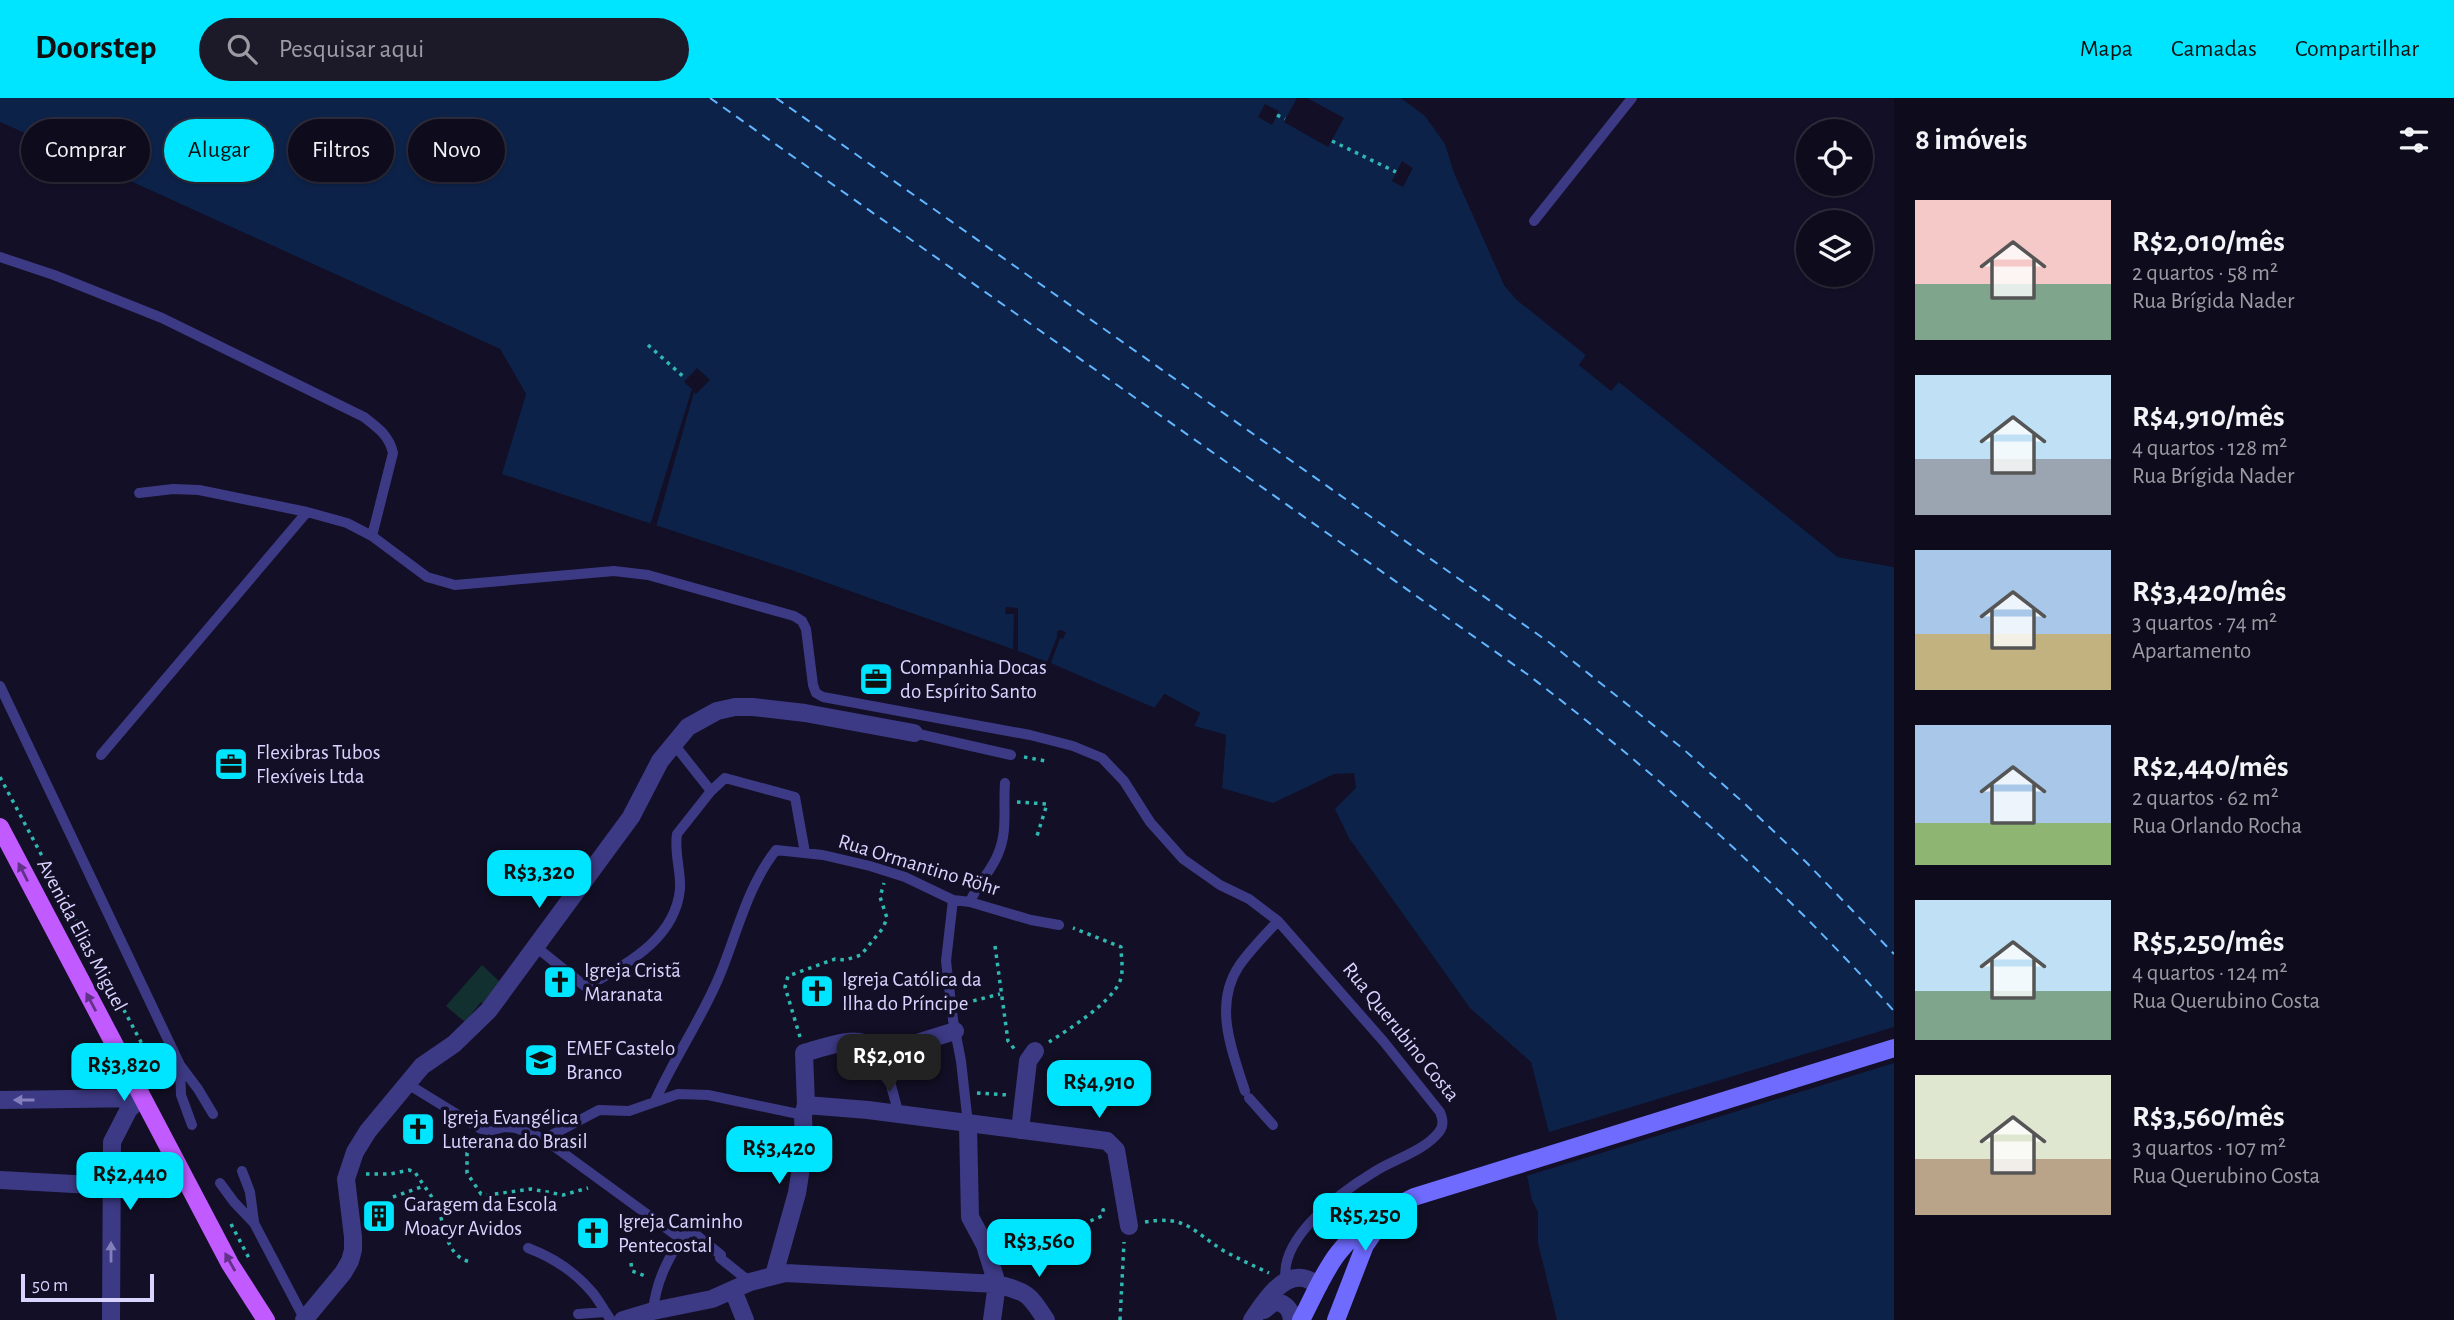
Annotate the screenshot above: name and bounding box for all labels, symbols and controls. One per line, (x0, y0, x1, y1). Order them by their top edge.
search box (199, 18, 689, 81)
icon: search (223, 30, 261, 68)
text: Doorstep (35, 32, 157, 65)
text: Pesquisar aqui (279, 36, 424, 62)
text: Mapa (2080, 37, 2133, 61)
text: Camadas (2171, 37, 2257, 61)
text: Compartilhar (2295, 37, 2419, 61)
chip: Comprar (21, 119, 150, 182)
chip: Alugar (164, 119, 274, 182)
chip: Filtros (288, 119, 394, 182)
chip: Novo (408, 119, 505, 182)
map controls (1796, 119, 1873, 287)
button: locate (1796, 119, 1873, 196)
icon: filters (2395, 121, 2433, 159)
text: 8 imóveis (1915, 125, 2027, 155)
button: layers (1796, 210, 1873, 287)
text: R$2,010/mês (2132, 227, 2285, 257)
icon: home (1971, 228, 2055, 312)
text: 2 quartos · 58 m² (2132, 262, 2278, 285)
text: Rua Brígida Nader (2132, 290, 2294, 313)
text: R$4,910/mês (2132, 402, 2285, 432)
icon: home (1971, 403, 2055, 487)
text: 4 quartos · 128 m² (2132, 437, 2287, 460)
text: Rua Brígida Nader (2132, 465, 2294, 488)
text: R$3,420/mês (2132, 577, 2286, 607)
icon: home (1971, 578, 2055, 662)
text: 3 quartos · 74 m² (2132, 612, 2277, 635)
text: Apartamento (2132, 640, 2251, 663)
place label: Companhia Docas do Espírito Santo (900, 657, 1047, 702)
office icon: Companhia Docas do Espírito Santo (857, 660, 895, 698)
place label: Flexibras Tubos Flexíveis Ltda (256, 742, 381, 787)
office icon: Flexibras Tubos Flexíveis Ltda (212, 745, 250, 783)
text: R$2,440/mês (2132, 752, 2288, 782)
icon: home (1971, 753, 2055, 837)
text: 2 quartos · 62 m² (2132, 787, 2279, 810)
text: Rua Orlando Rocha (2132, 815, 2302, 838)
street label: Rua Ormantino Röhr (836, 830, 1002, 900)
pin: R$3,320 (474, 850, 604, 910)
street label: Avenida Elias Miguel (33, 856, 131, 1014)
text: R$3,320 (503, 861, 575, 884)
one-way arrow (18, 862, 29, 882)
text: R$5,250/mês (2132, 927, 2284, 957)
icon: home (1971, 928, 2055, 1012)
street label: Rua Querubino Costa (1339, 959, 1463, 1106)
place label: Igreja Cristã Maranata (584, 960, 681, 1005)
text: 4 quartos · 124 m² (2132, 962, 2287, 985)
church icon: Igreja Cristã Maranata (541, 963, 579, 1001)
place label: Igreja Católica da Ilha do Príncipe (842, 969, 982, 1014)
church icon: Igreja Católica da Ilha do Príncipe (798, 972, 836, 1010)
text: Rua Querubino Costa (2132, 990, 2320, 1013)
one-way arrow (85, 992, 97, 1012)
pin: R$2,010 (824, 1034, 954, 1094)
place label: EMEF Castelo Branco (566, 1038, 675, 1083)
school or university icon: EMEF Castelo Branco (522, 1041, 560, 1079)
pin: R$3,820 (59, 1044, 189, 1103)
text: R$2,010 (853, 1045, 925, 1068)
text: R$3,820 (87, 1054, 161, 1077)
pin: R$4,910 (1034, 1060, 1164, 1120)
text: R$4,910 (1063, 1071, 1135, 1094)
one-way arrow (13, 1094, 35, 1106)
text: R$3,560/mês (2132, 1102, 2285, 1132)
icon: home (1971, 1103, 2055, 1187)
place label: Igreja Evangélica Luterana do Brasil (442, 1107, 588, 1152)
church icon: Igreja Evangélica Luterana do Brasil (399, 1110, 437, 1148)
pin: R$3,420 (714, 1126, 844, 1186)
text: R$3,420 (742, 1137, 816, 1160)
text: 3 quartos · 107 m² (2132, 1137, 2286, 1160)
pin: R$2,440 (65, 1152, 195, 1212)
text: R$2,440 (92, 1163, 168, 1186)
text: Rua Querubino Costa (2132, 1165, 2320, 1188)
place label: Garagem da Escola Moacyr Avidos (404, 1194, 558, 1239)
pin: R$5,250 (1300, 1194, 1430, 1253)
building icon: Garagem da Escola Moacyr Avidos (360, 1197, 398, 1235)
text: R$5,250 (1329, 1204, 1401, 1227)
place label: Igreja Caminho Pentecostal (618, 1211, 743, 1256)
church icon: Igreja Caminho Pentecostal (574, 1214, 612, 1252)
pin: R$3,560 (974, 1220, 1104, 1279)
text: R$3,560 (1003, 1230, 1075, 1253)
one-way arrow (105, 1241, 117, 1263)
one-way arrow (224, 1252, 236, 1272)
scale bar (21, 1271, 154, 1303)
text: 50 m (32, 1276, 68, 1295)

